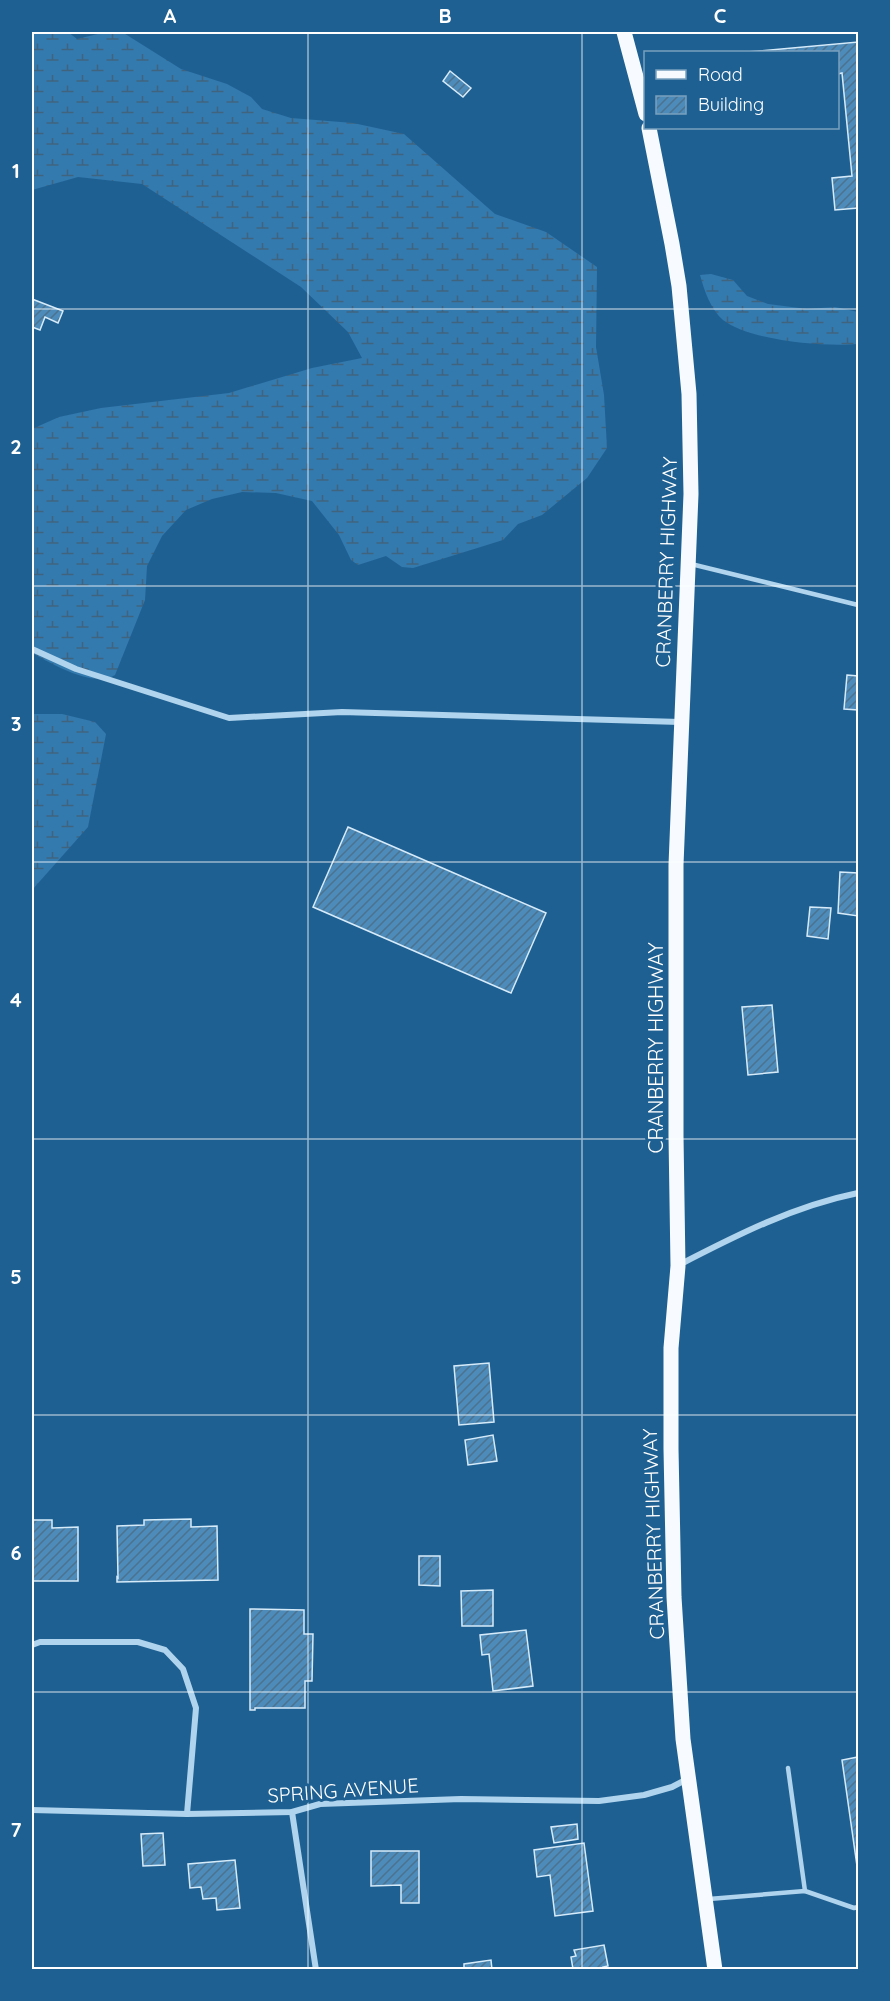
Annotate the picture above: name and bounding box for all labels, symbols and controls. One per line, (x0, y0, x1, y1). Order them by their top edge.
text: A (164, 3, 177, 28)
text: B (438, 3, 452, 28)
text: C (714, 3, 727, 28)
legend (644, 51, 839, 129)
text: Road (698, 63, 743, 86)
text: Building (698, 93, 764, 116)
text: 1 (12, 158, 20, 183)
text: 2 (10, 434, 22, 459)
street label: CRANBERRY HIGHWAY (650, 456, 682, 668)
text: 3 (11, 711, 21, 736)
street label: CRANBERRY HIGHWAY (643, 942, 668, 1154)
text: 4 (10, 987, 22, 1012)
text: 5 (10, 1264, 22, 1289)
street label: CRANBERRY HIGHWAY (637, 1428, 669, 1640)
text: 6 (10, 1540, 22, 1565)
street label: SPRING AVENUE (267, 1772, 419, 1808)
text: 7 (11, 1817, 22, 1842)

